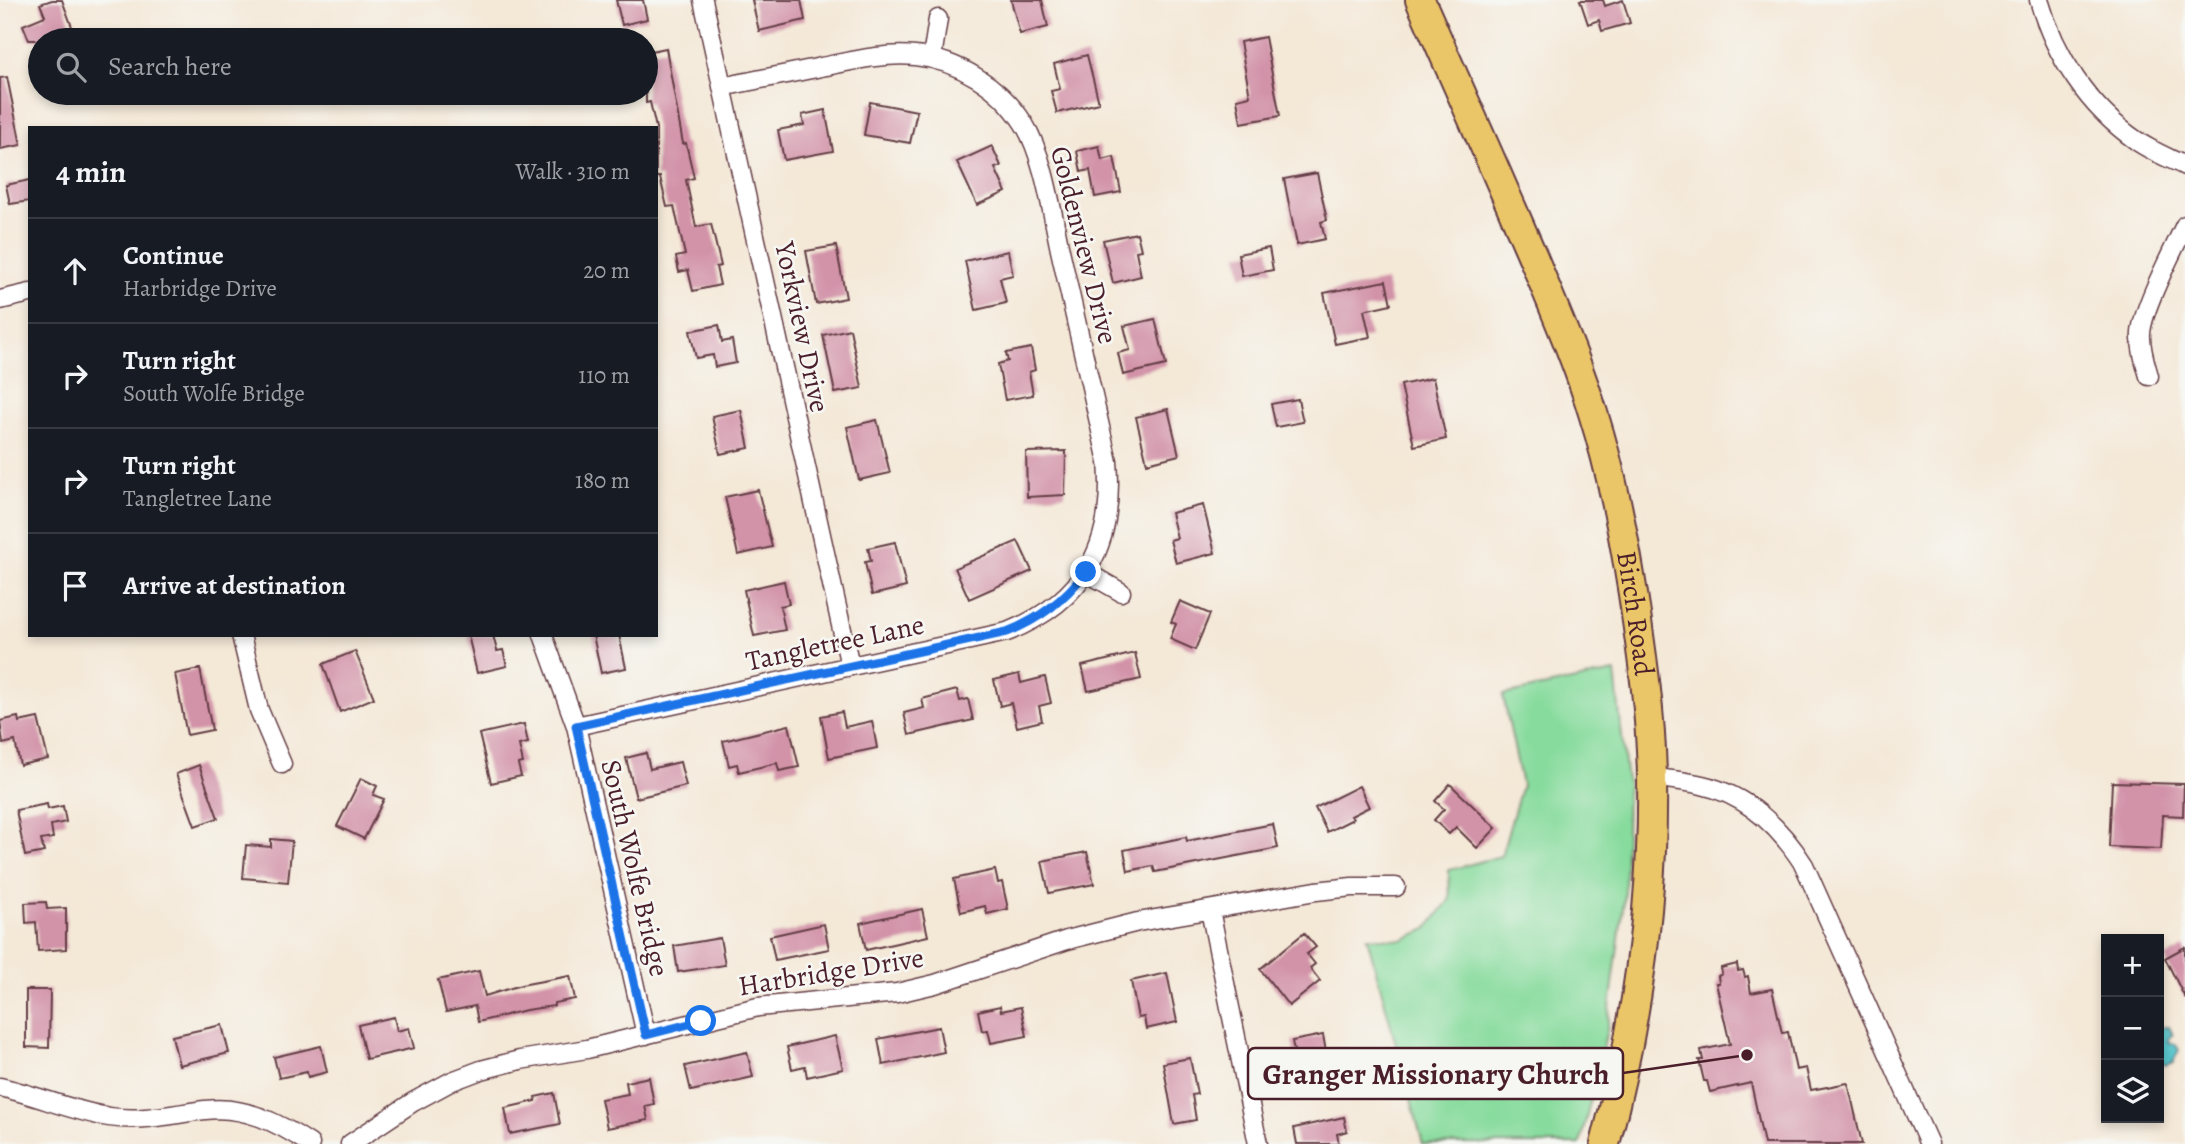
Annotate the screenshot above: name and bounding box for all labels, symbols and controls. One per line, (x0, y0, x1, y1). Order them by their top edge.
search box (28, 28, 658, 105)
icon: search (52, 48, 90, 86)
text: Search here (108, 49, 232, 84)
street label: Goldenview Drive (1041, 142, 1127, 348)
text: 4 min (56, 152, 126, 192)
text: Walk · 310 m (516, 156, 630, 187)
street label: Yorkview Drive (765, 237, 839, 416)
text: Continue (123, 238, 224, 273)
icon: ahead (56, 252, 94, 290)
text: 20 m (583, 255, 630, 286)
text: Harbridge Drive (123, 273, 277, 304)
text: Turn right (123, 343, 236, 378)
icon: right (56, 357, 94, 395)
text: 110 m (578, 360, 630, 391)
text: South Wolfe Bridge (123, 378, 305, 409)
text: Turn right (123, 448, 236, 483)
icon: right (56, 462, 94, 500)
text: 180 m (575, 465, 630, 496)
text: Tangletree Lane (123, 483, 272, 514)
street label: Birch Road (1607, 548, 1663, 679)
route end (1070, 556, 1101, 587)
icon: arrive (56, 567, 94, 605)
text: Arrive at destination (123, 568, 346, 603)
street label: Tangletree Lane (742, 606, 928, 680)
street label: South Wolfe Bridge (592, 756, 678, 980)
map controls (2101, 934, 2164, 1123)
button: + (2101, 934, 2164, 997)
street label: Harbridge Drive (736, 939, 926, 1005)
button: − (2101, 997, 2164, 1060)
route start (685, 1005, 716, 1036)
callout: Granger Missionary Church (1248, 1048, 1623, 1099)
text: Granger Missionary Church (1262, 1054, 1610, 1094)
button: layers (2101, 1060, 2164, 1123)

